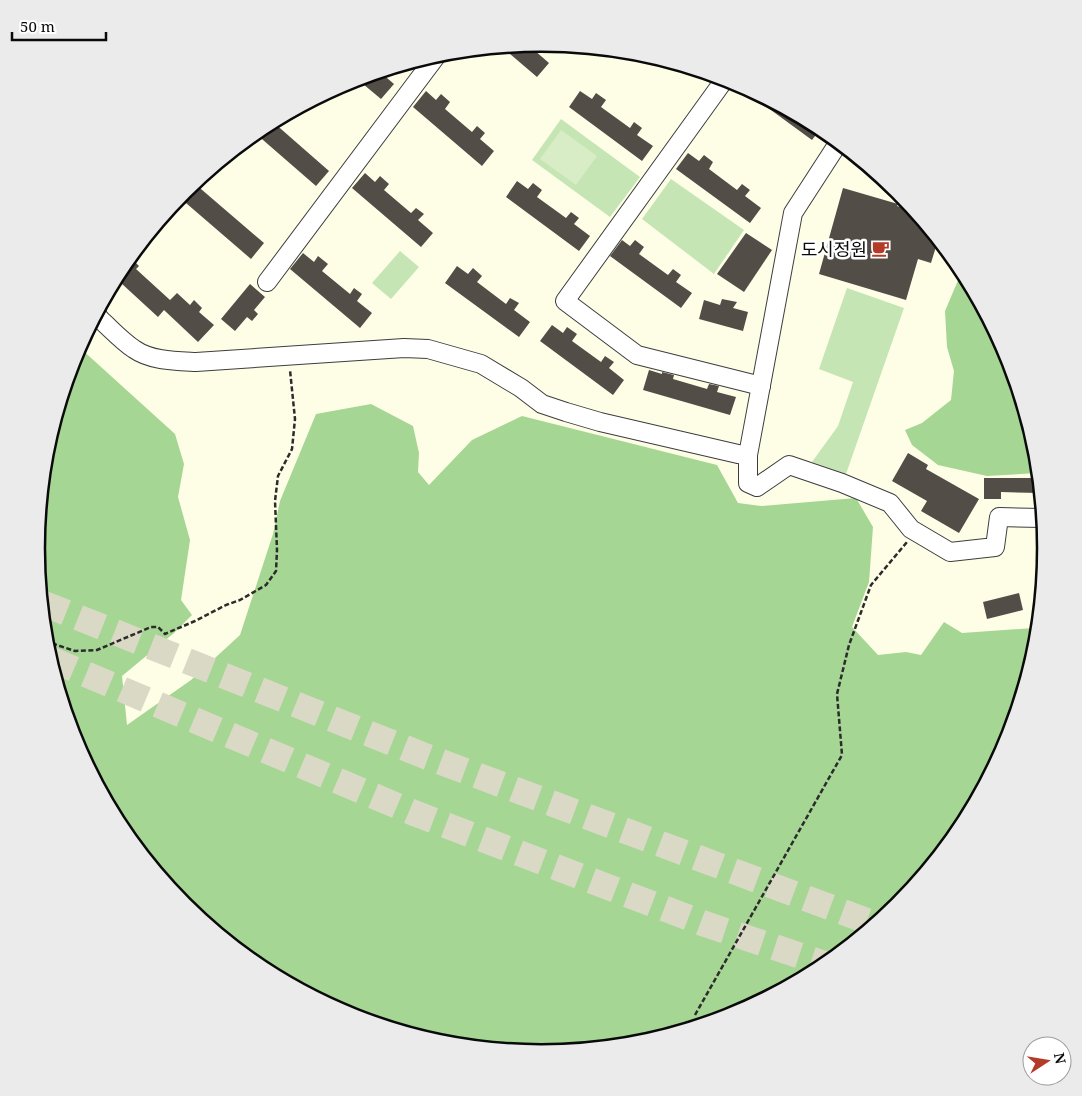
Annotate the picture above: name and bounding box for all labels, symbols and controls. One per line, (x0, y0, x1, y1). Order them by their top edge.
scale bar (12, 10, 106, 42)
text: 50 m (20, 16, 55, 36)
place label: 도시정원 (801, 237, 867, 261)
cafe icon: 도시정원 (871, 239, 891, 259)
north arrow (1022, 1036, 1072, 1086)
text: N (1050, 1051, 1071, 1066)

